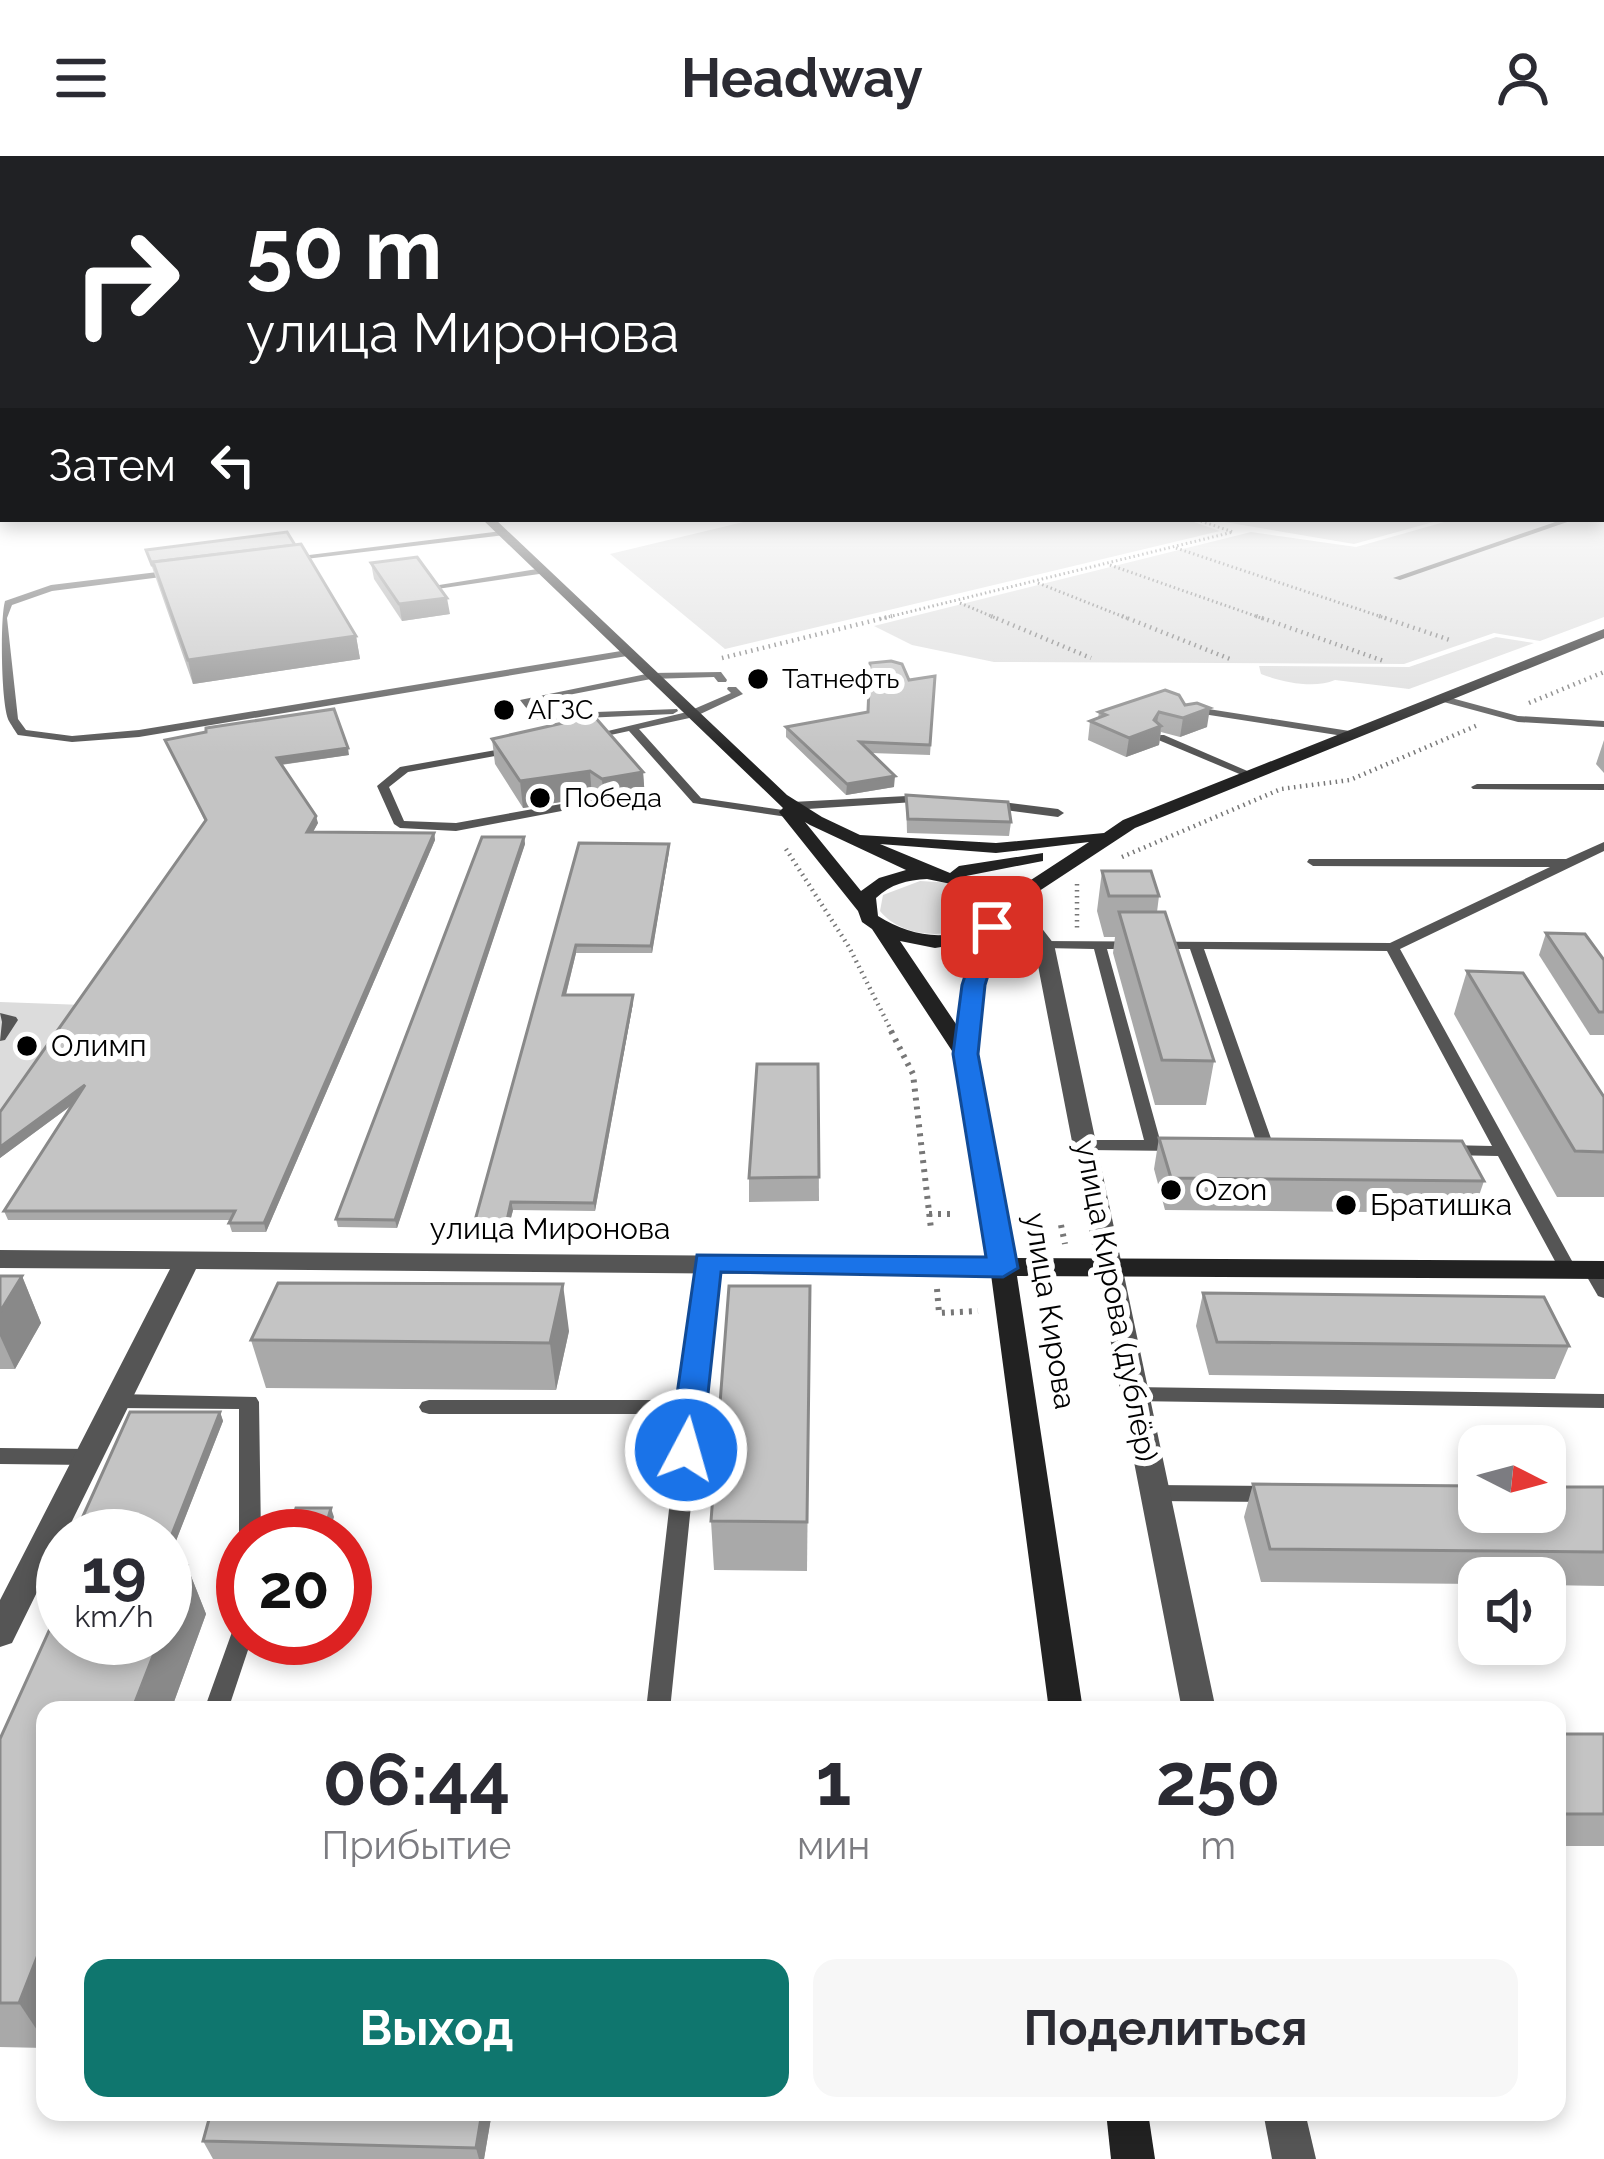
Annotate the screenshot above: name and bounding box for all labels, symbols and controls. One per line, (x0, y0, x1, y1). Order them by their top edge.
icon: menu (48, 45, 114, 111)
icon: person (1490, 45, 1556, 111)
text: Headway (681, 46, 923, 110)
text: 50 m (246, 200, 442, 299)
icon: right (48, 204, 204, 360)
text: улица Миронова (246, 301, 679, 365)
icon: left (200, 432, 266, 498)
text: Затем (48, 439, 176, 492)
place label: Татнефть (782, 663, 900, 694)
marker: Татнефть (745, 666, 771, 692)
place label: АГЗС (528, 694, 593, 725)
marker: АГЗС (491, 697, 517, 723)
place label: Победа (564, 782, 662, 813)
marker: Победа (527, 785, 553, 811)
pin (941, 876, 1043, 978)
icon: arrive (959, 894, 1025, 960)
place label: Олимп (51, 1028, 147, 1063)
marker: Олимп (14, 1033, 40, 1059)
street label: улица Кирова (дублёр) (1068, 1137, 1165, 1464)
place label: Ozon (1195, 1172, 1267, 1207)
marker: Ozon (1158, 1177, 1184, 1203)
place label: Братишка (1370, 1187, 1512, 1222)
marker: Братишка (1333, 1192, 1359, 1218)
street label: улица Кирова (1018, 1210, 1083, 1412)
street label: улица Миронова (430, 1211, 670, 1246)
position arrow (623, 1387, 749, 1513)
north arrow (1458, 1425, 1566, 1533)
map controls (1458, 1425, 1566, 1665)
speed limit sign: 20 (216, 1509, 372, 1665)
text: 19 (82, 1537, 146, 1607)
button: sound (1458, 1557, 1566, 1665)
text: km/h (74, 1599, 154, 1634)
text: 06:44 (323, 1737, 510, 1822)
text: 1 (816, 1737, 851, 1822)
text: 250 (1156, 1737, 1280, 1822)
text: Прибытие (322, 1822, 511, 1868)
text: мин (797, 1822, 870, 1868)
text: m (1200, 1822, 1236, 1868)
button: Выход (84, 1959, 789, 2097)
button: Поделиться (813, 1959, 1518, 2097)

